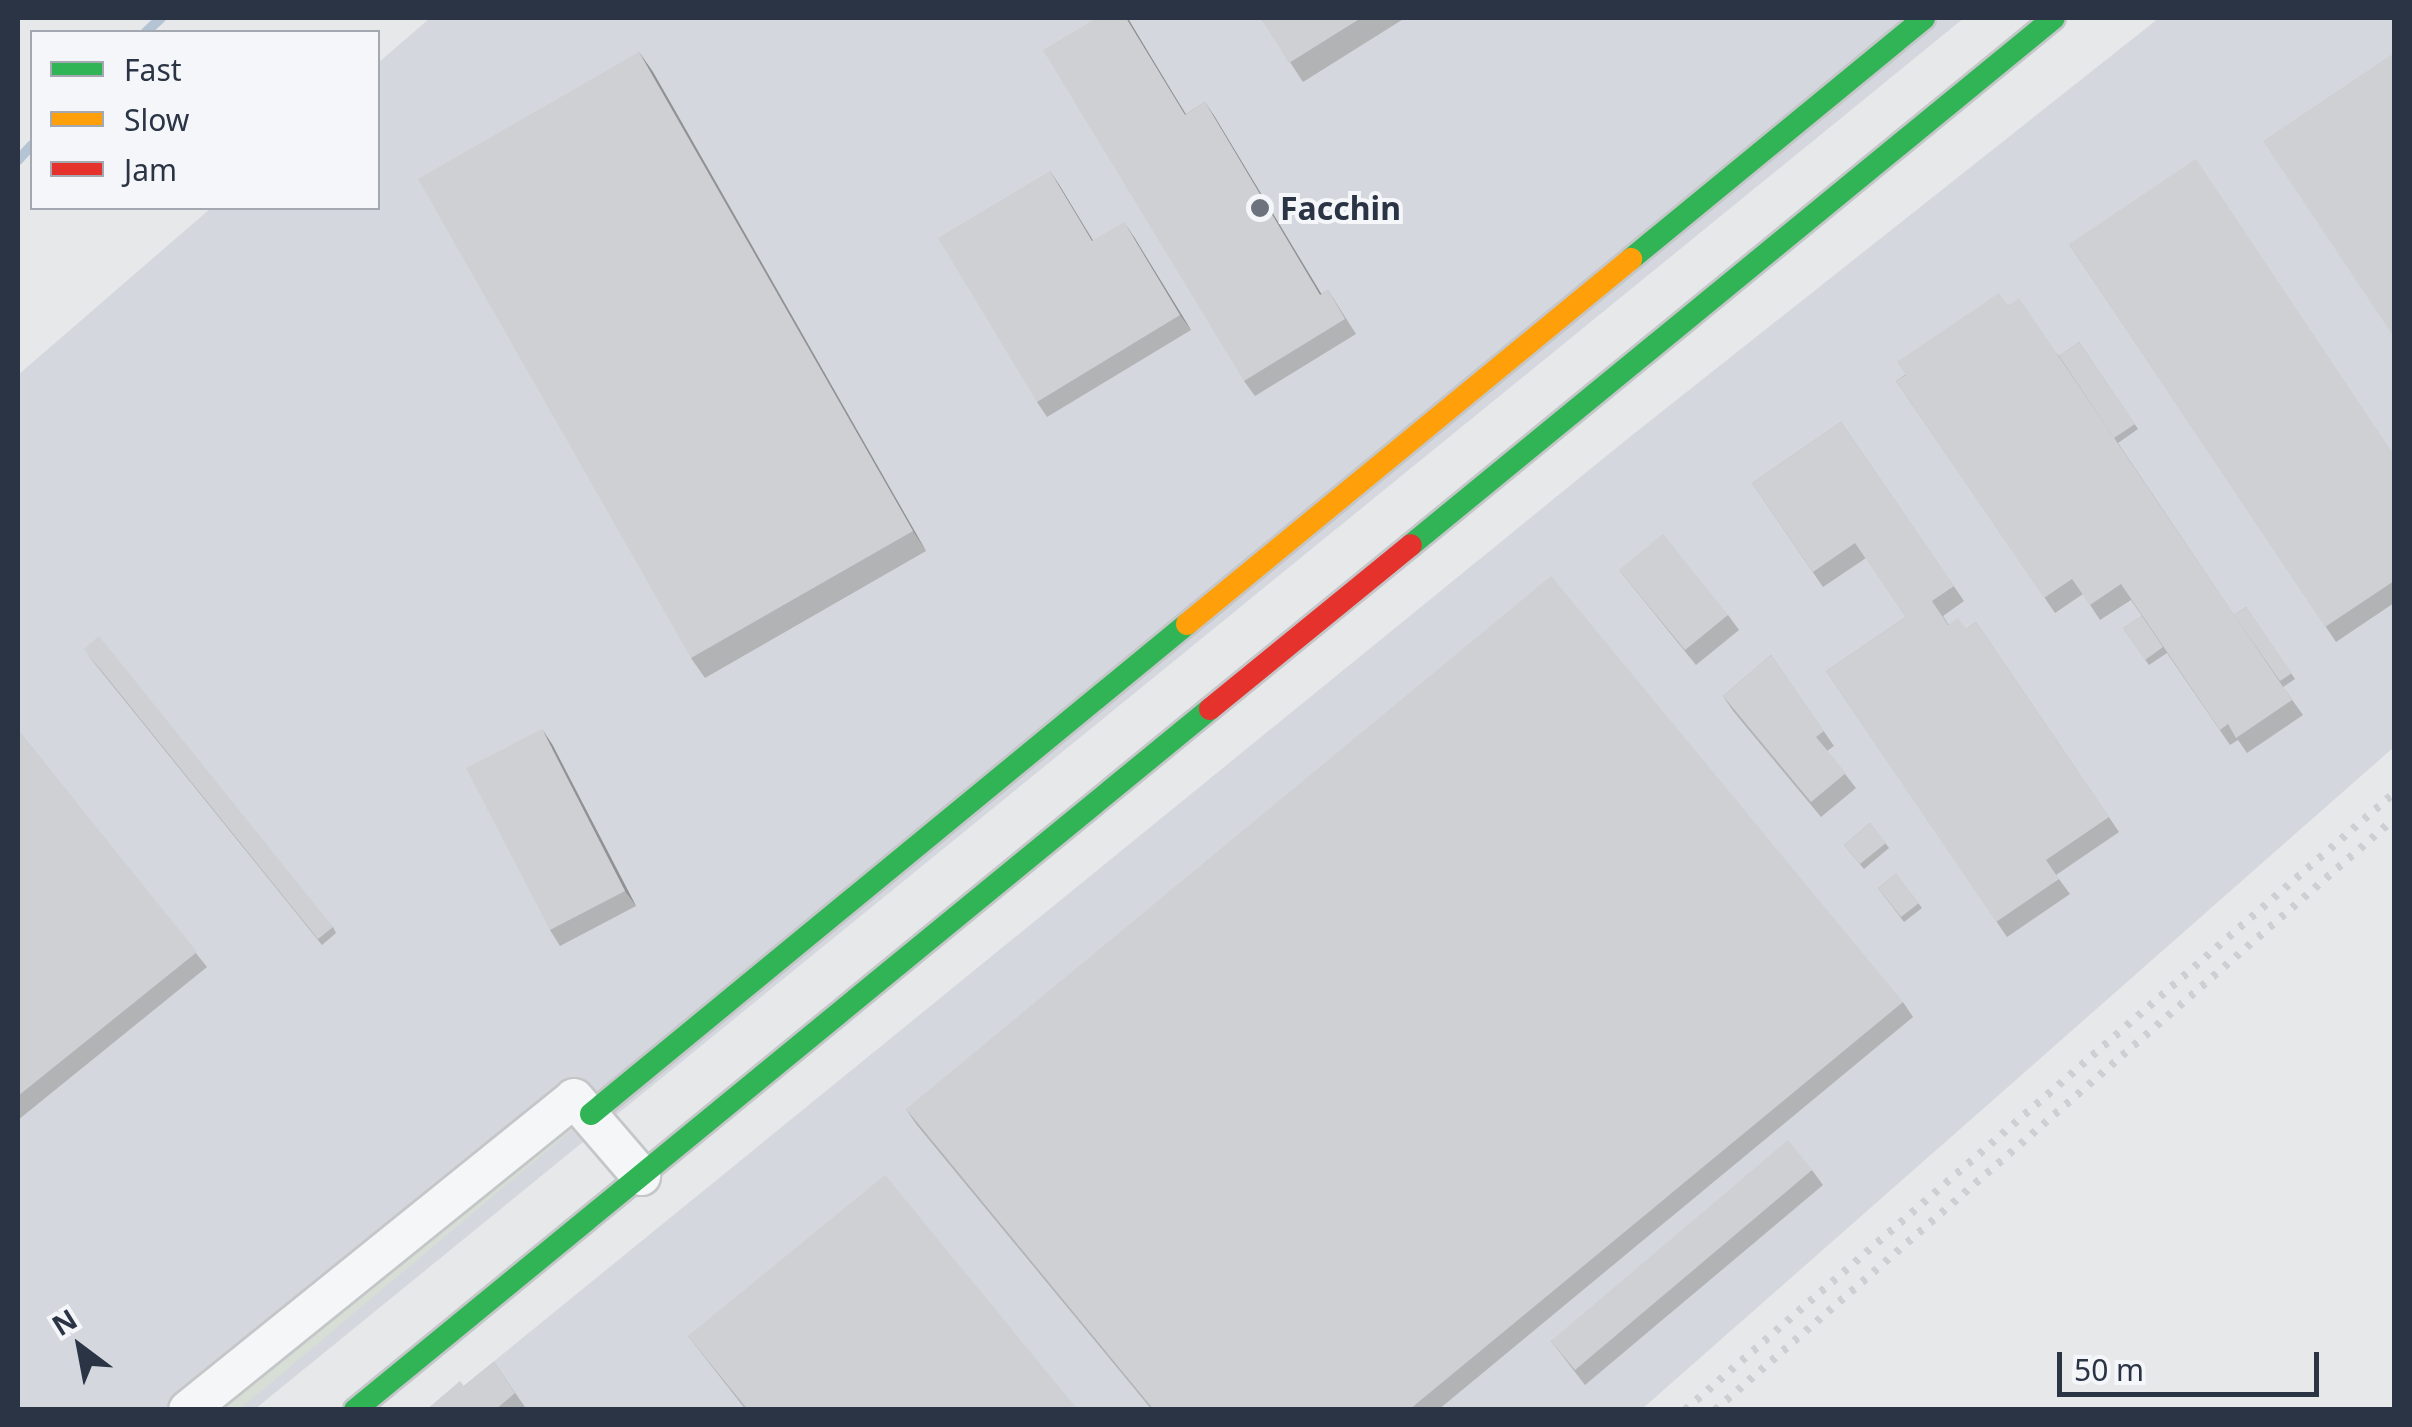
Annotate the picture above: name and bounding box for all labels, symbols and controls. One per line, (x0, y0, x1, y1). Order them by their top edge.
legend (30, 30, 380, 210)
text: Fast (124, 49, 182, 90)
text: Slow (124, 99, 189, 140)
text: Jam (124, 149, 177, 190)
place label: Facchin (1280, 189, 1401, 227)
marker: Facchin (1249, 197, 1271, 219)
north arrow (30, 1297, 130, 1397)
text: N (44, 1299, 84, 1344)
scale bar (2062, 1332, 2324, 1394)
text: 50 m (2074, 1349, 2144, 1390)

